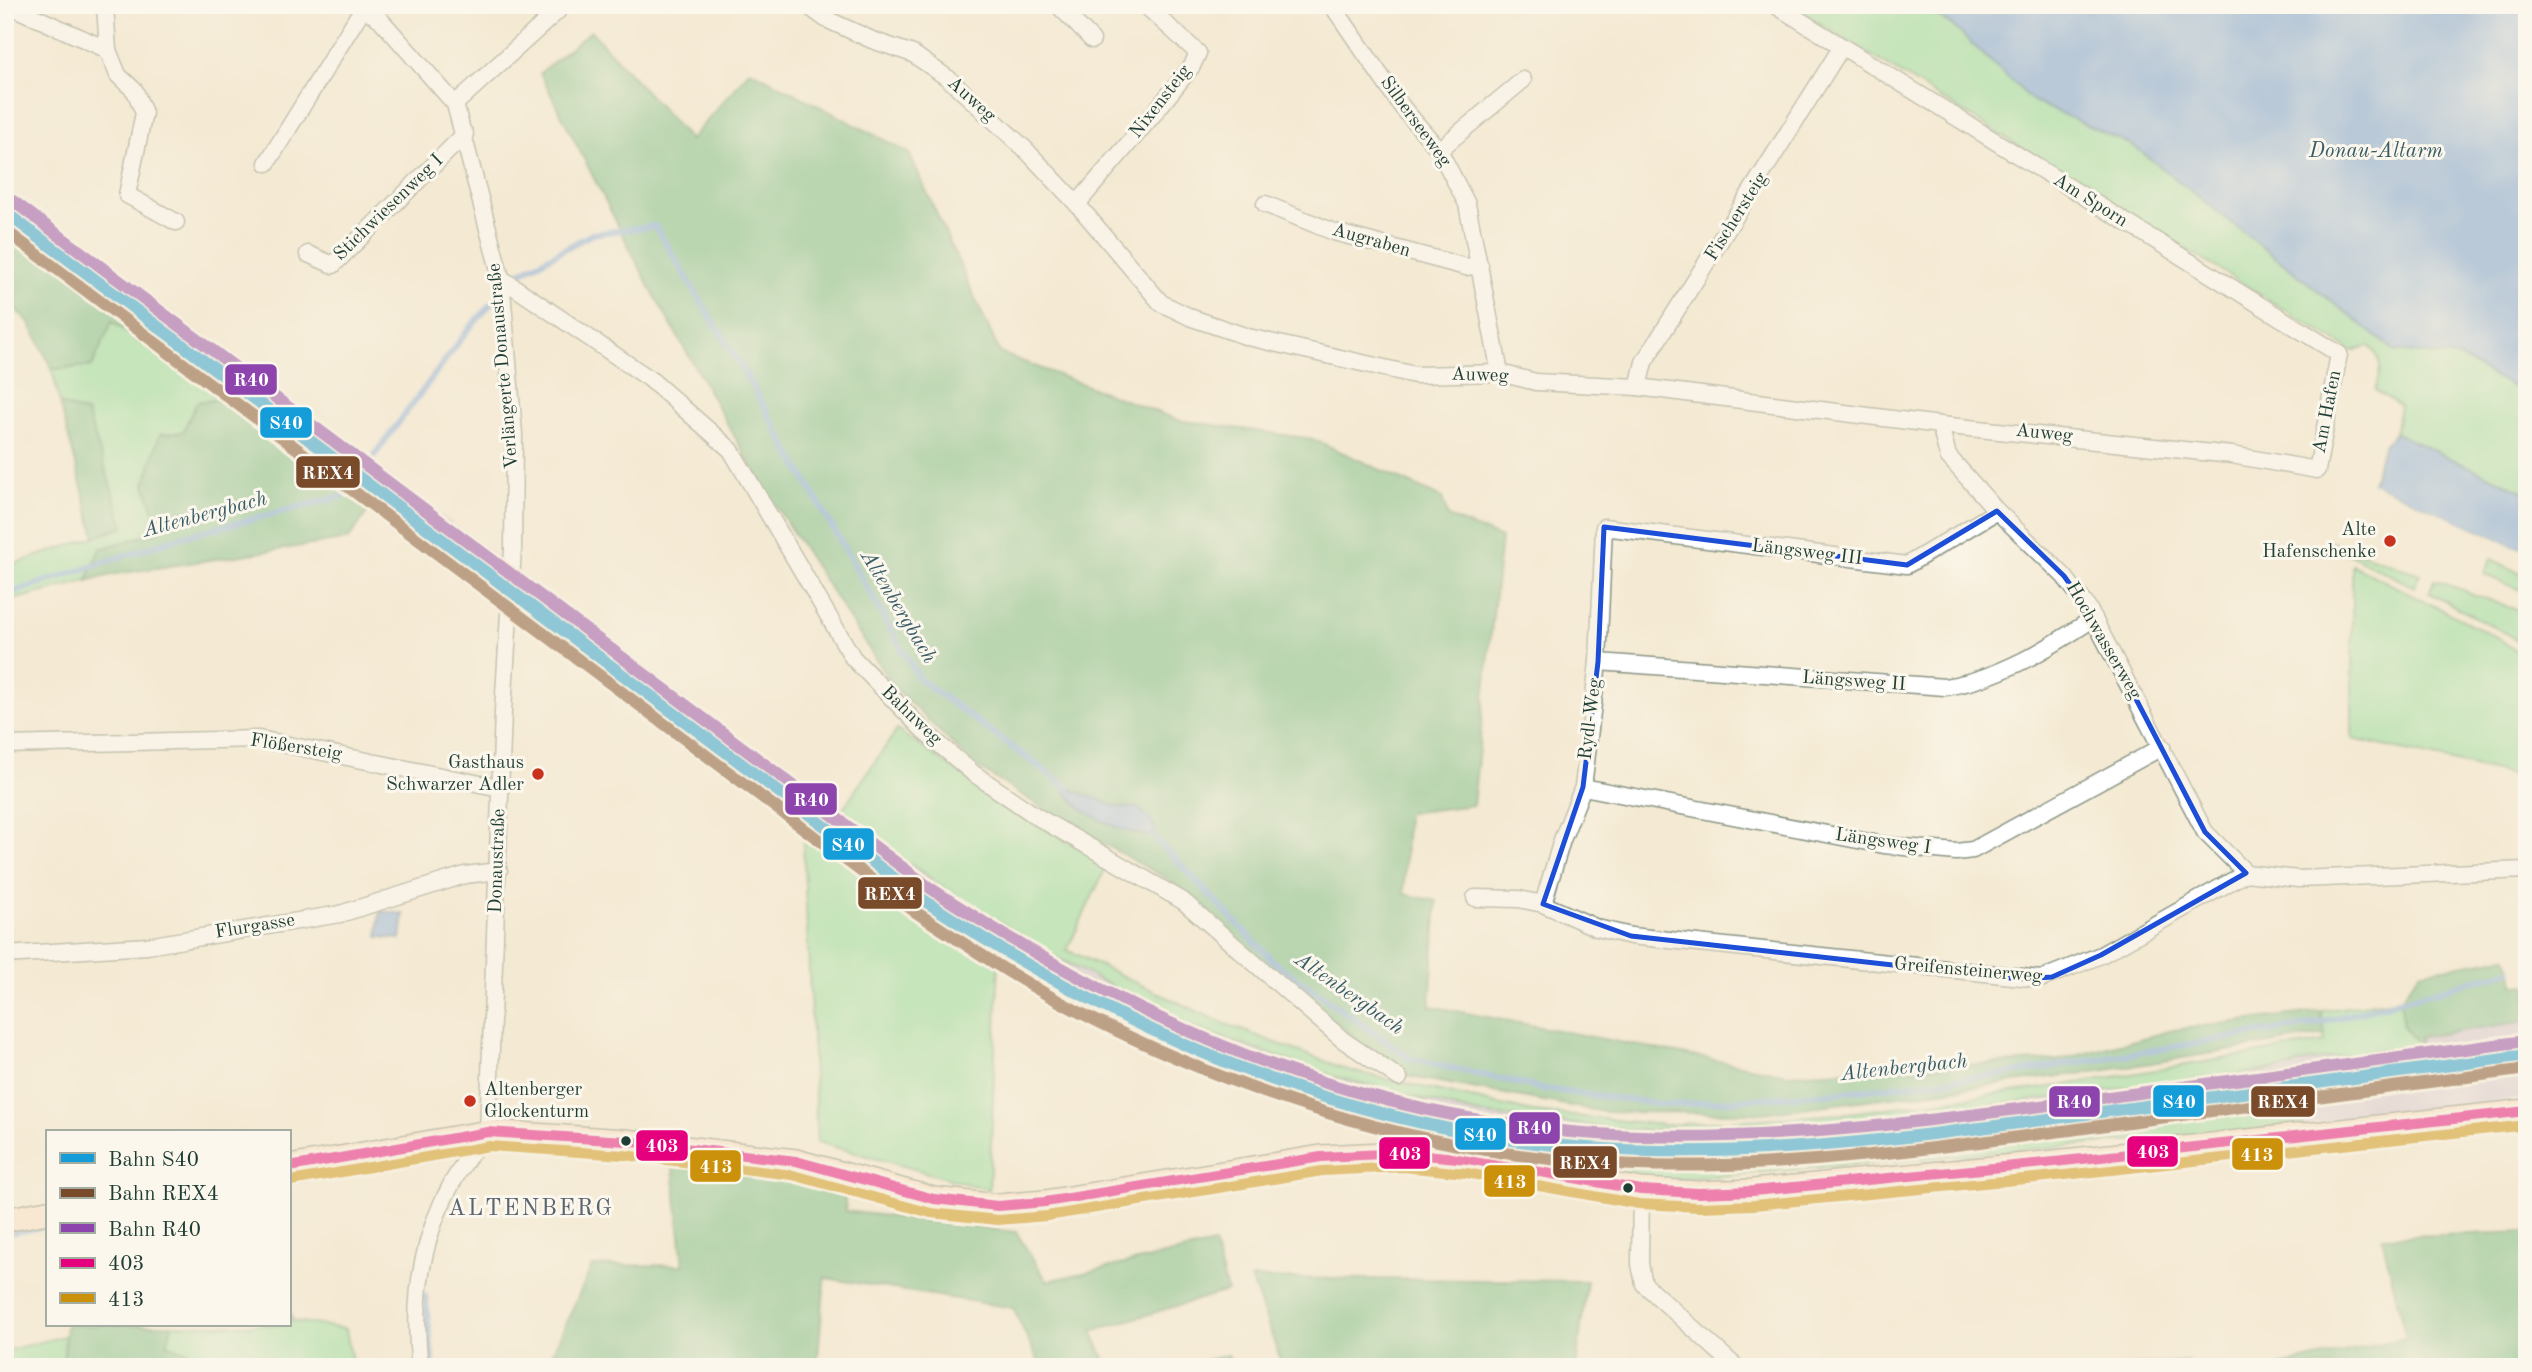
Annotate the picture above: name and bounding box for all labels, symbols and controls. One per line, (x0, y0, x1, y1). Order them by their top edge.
street label: Nixensteig (1127, 61, 1196, 142)
street label: Silberseeweg (1376, 73, 1455, 171)
street label: Auweg (943, 74, 999, 127)
water label: Donau-Altarm (2308, 141, 2443, 162)
street label: Stichwiesenweg I (331, 151, 447, 265)
street label: Fischersteig (1702, 169, 1772, 265)
street label: Am Sporn (2049, 171, 2131, 231)
street label: Augraben (1330, 221, 1412, 261)
street label: Verlängerte Donaustraße (486, 262, 522, 470)
line badge: R40 (224, 363, 278, 396)
street label: Auweg (1451, 366, 1510, 387)
street label: Am Hafen (2311, 369, 2345, 455)
text: R40 (233, 372, 269, 391)
line badge: S40 (259, 406, 313, 439)
text: S40 (269, 415, 303, 434)
street label: Auweg (2014, 422, 2074, 447)
line badge: REX4 (295, 455, 361, 489)
text: REX4 (302, 465, 354, 484)
water label: Altenbergbach (140, 488, 270, 542)
place label: Alte Hafenschenke (2262, 521, 2376, 562)
marker: Alte Hafenschenke (2382, 533, 2398, 549)
street label: Längsweg III (1751, 537, 1863, 569)
water label: Altenbergbach (856, 546, 940, 667)
street label: Hochwasserweg (2062, 579, 2145, 704)
street label: Längsweg II (1801, 669, 1907, 695)
street label: Rydl-Weg (1577, 676, 1606, 761)
street label: Bahnweg (877, 683, 945, 750)
street label: Flößersteig (249, 731, 344, 765)
place label: Gasthaus Schwarzer Adler (386, 754, 524, 795)
marker: Gasthaus Schwarzer Adler (530, 766, 546, 782)
line badge: R40 (784, 782, 838, 816)
text: R40 (793, 792, 829, 811)
street label: Donaustraße (487, 808, 509, 914)
street label: Längsweg I (1834, 826, 1932, 858)
line badge: S40 (822, 827, 875, 861)
text: S40 (831, 837, 865, 856)
line badge: REX4 (857, 876, 923, 910)
text: REX4 (864, 886, 916, 905)
street label: Flurgasse (214, 911, 296, 943)
water label: Altenbergbach (1290, 948, 1407, 1039)
street label: Greifensteinerweg (1893, 955, 2044, 987)
water label: Altenbergbach (1838, 1051, 1969, 1085)
place label: Altenberger Glockenturm (484, 1081, 589, 1122)
line badge: S40 (2152, 1084, 2205, 1118)
line badge: R40 (2048, 1085, 2101, 1118)
line badge: REX4 (2250, 1085, 2316, 1118)
marker: Altenberger Glockenturm (462, 1093, 478, 1109)
text: R40 (2056, 1094, 2092, 1113)
text: S40 (2162, 1094, 2196, 1113)
text: REX4 (2257, 1094, 2309, 1113)
line badge: R40 (1508, 1111, 1561, 1145)
line badge: S40 (1454, 1117, 1507, 1151)
text: R40 (1516, 1120, 1552, 1139)
text: S40 (1463, 1127, 1497, 1146)
line badge: 403 (635, 1129, 689, 1162)
legend (46, 1130, 290, 1326)
unlabelled marker (619, 1134, 633, 1148)
line badge: 403 (2126, 1135, 2179, 1168)
line badge: 403 (1378, 1136, 1431, 1170)
line badge: 413 (2231, 1137, 2284, 1171)
text: 403 (645, 1138, 679, 1157)
text: 403 (2136, 1144, 2170, 1163)
line badge: REX4 (1552, 1145, 1618, 1179)
text: 403 (1388, 1146, 1422, 1165)
text: 413 (2240, 1147, 2274, 1166)
line badge: 413 (689, 1149, 742, 1183)
text: Bahn S40 (108, 1150, 199, 1171)
text: REX4 (1559, 1155, 1611, 1174)
text: 413 (699, 1159, 733, 1178)
line badge: 413 (1483, 1164, 1536, 1198)
text: 413 (1493, 1174, 1527, 1193)
unlabelled marker (1621, 1181, 1635, 1195)
text: Bahn REX4 (108, 1184, 219, 1205)
district label: ALTENBERG (448, 1197, 614, 1220)
text: Bahn R40 (108, 1220, 201, 1241)
text: 403 (108, 1254, 145, 1275)
text: 413 (108, 1290, 145, 1311)

